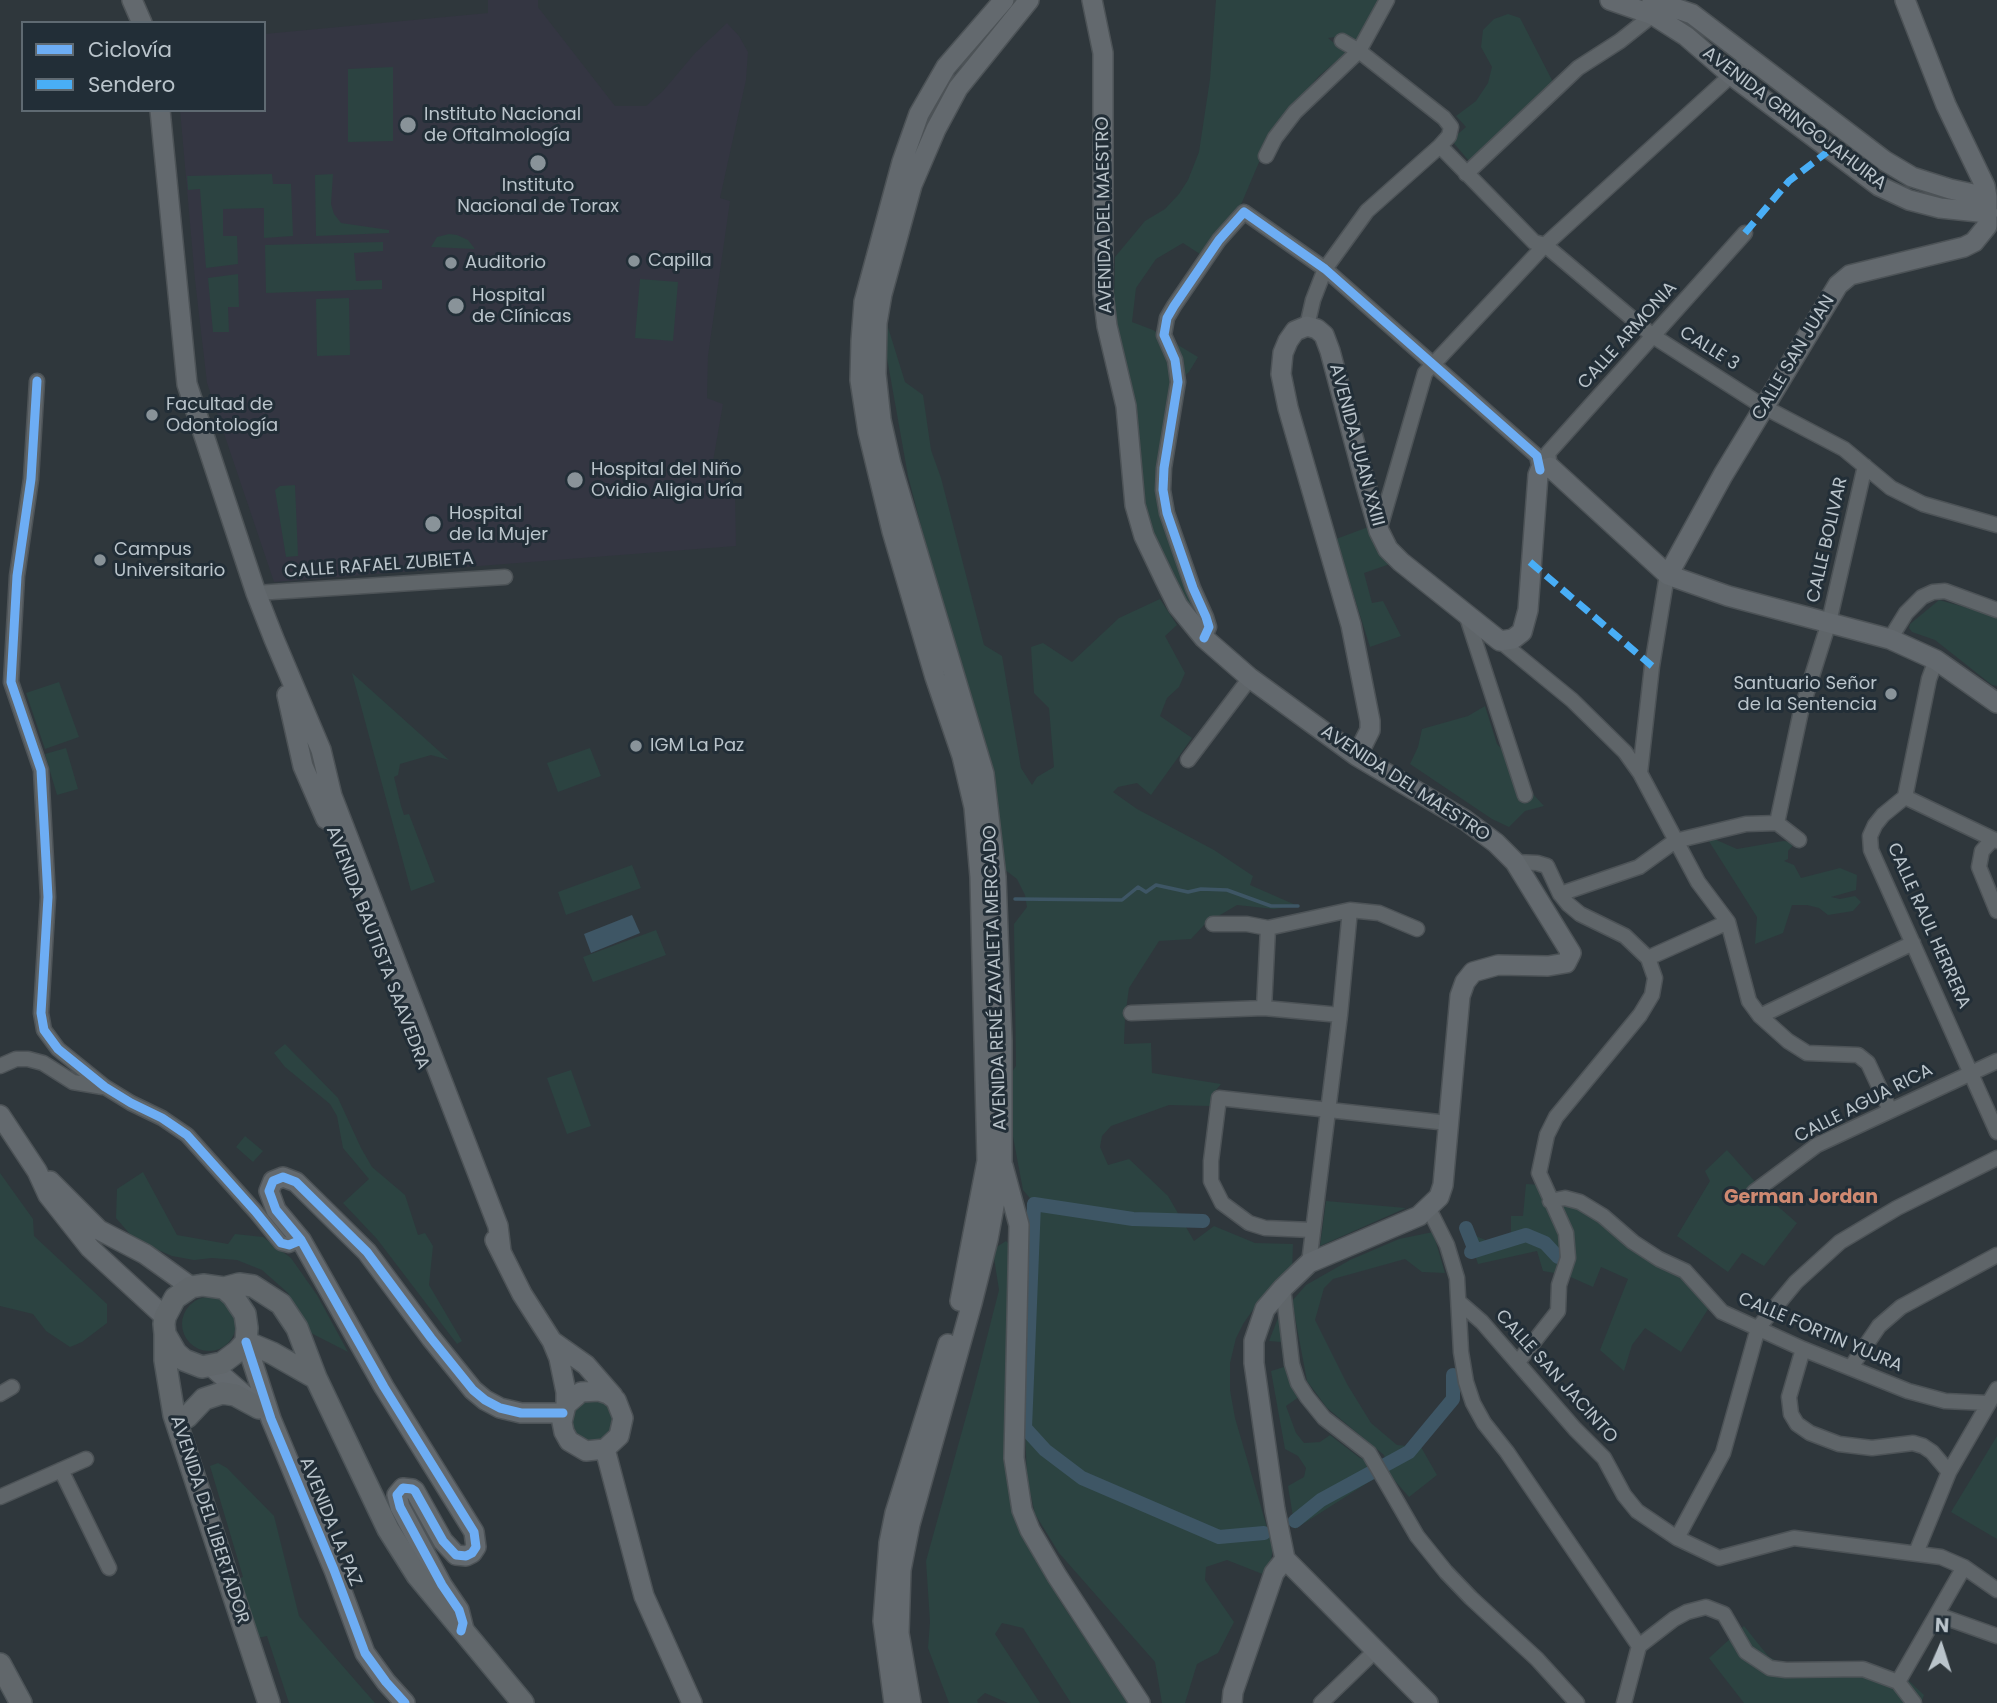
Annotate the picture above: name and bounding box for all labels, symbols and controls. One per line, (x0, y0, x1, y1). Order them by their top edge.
legend (21, 21, 266, 112)
text: Ciclovía (88, 35, 172, 64)
street label: AVENIDA GRINGOJAHUIRA (1698, 43, 1890, 195)
text: Sendero (88, 70, 175, 99)
place label: Instituto Nacional de Oftalmología (424, 104, 581, 146)
marker: Instituto Nacional de Oftalmología (398, 115, 418, 135)
street label: AVENIDA DEL MAESTRO (1092, 116, 1118, 314)
marker: Instituto Nacional de Torax (528, 153, 548, 173)
place label: Instituto Nacional de Torax (457, 175, 619, 218)
place label: Capilla (648, 250, 712, 272)
place label: Auditorio (465, 252, 546, 274)
marker: Capilla (626, 253, 642, 269)
marker: Auditorio (443, 255, 459, 271)
street label: CALLE ARMONIA (1574, 278, 1682, 394)
place label: Hospital de Clínicas (472, 285, 571, 328)
street label: CALLE SAN JUAN (1748, 291, 1840, 425)
marker: Hospital de Clínicas (446, 296, 466, 316)
street label: CALLE 3 (1675, 322, 1743, 376)
street label: AVENIDA JUAN XXIII (1324, 361, 1388, 529)
place label: Facultad de Odontología (166, 394, 278, 436)
marker: Facultad de Odontología (144, 407, 160, 423)
place label: Hospital del Niño Ovidio Aligia Uría (591, 459, 743, 502)
marker: Hospital del Niño Ovidio Aligia Uría (565, 470, 585, 490)
street label: CALLE BOLIVAR (1803, 475, 1853, 605)
place label: Hospital de la Mujer (449, 503, 548, 546)
marker: Hospital de la Mujer (423, 514, 443, 534)
place label: Campus Universitario (114, 539, 225, 582)
street label: CALLE RAFAEL ZUBIETA (283, 549, 475, 583)
marker: Campus Universitario (92, 552, 108, 568)
place label: Santuario Señor de la Sentencia (1734, 673, 1877, 716)
marker: Santuario Señor de la Sentencia (1883, 686, 1899, 702)
street label: AVENIDA DEL MAESTRO (1316, 721, 1494, 847)
place label: IGM La Paz (650, 735, 744, 757)
marker: IGM La Paz (628, 738, 644, 754)
street label: AVENIDA BAUTISTA SAAVEDRA (321, 823, 433, 1073)
street label: AVENIDA RENÉ ZAVALETA MERCADO (980, 825, 1012, 1131)
street label: CALLE RAUL HERRERA (1882, 840, 1974, 1012)
street label: CALLE AGUA RICA (1791, 1060, 1937, 1148)
district label: German Jordan (1724, 1187, 1878, 1209)
street label: CALLE FORTIN YUJRA (1734, 1289, 1906, 1377)
street label: CALLE SAN JACINTO (1490, 1306, 1622, 1448)
street label: AVENIDA DEL LIBERTADOR (165, 1413, 253, 1627)
street label: AVENIDA LA PAZ (294, 1454, 366, 1590)
north arrow (1906, 1612, 1976, 1682)
text: N (1934, 1612, 1950, 1639)

